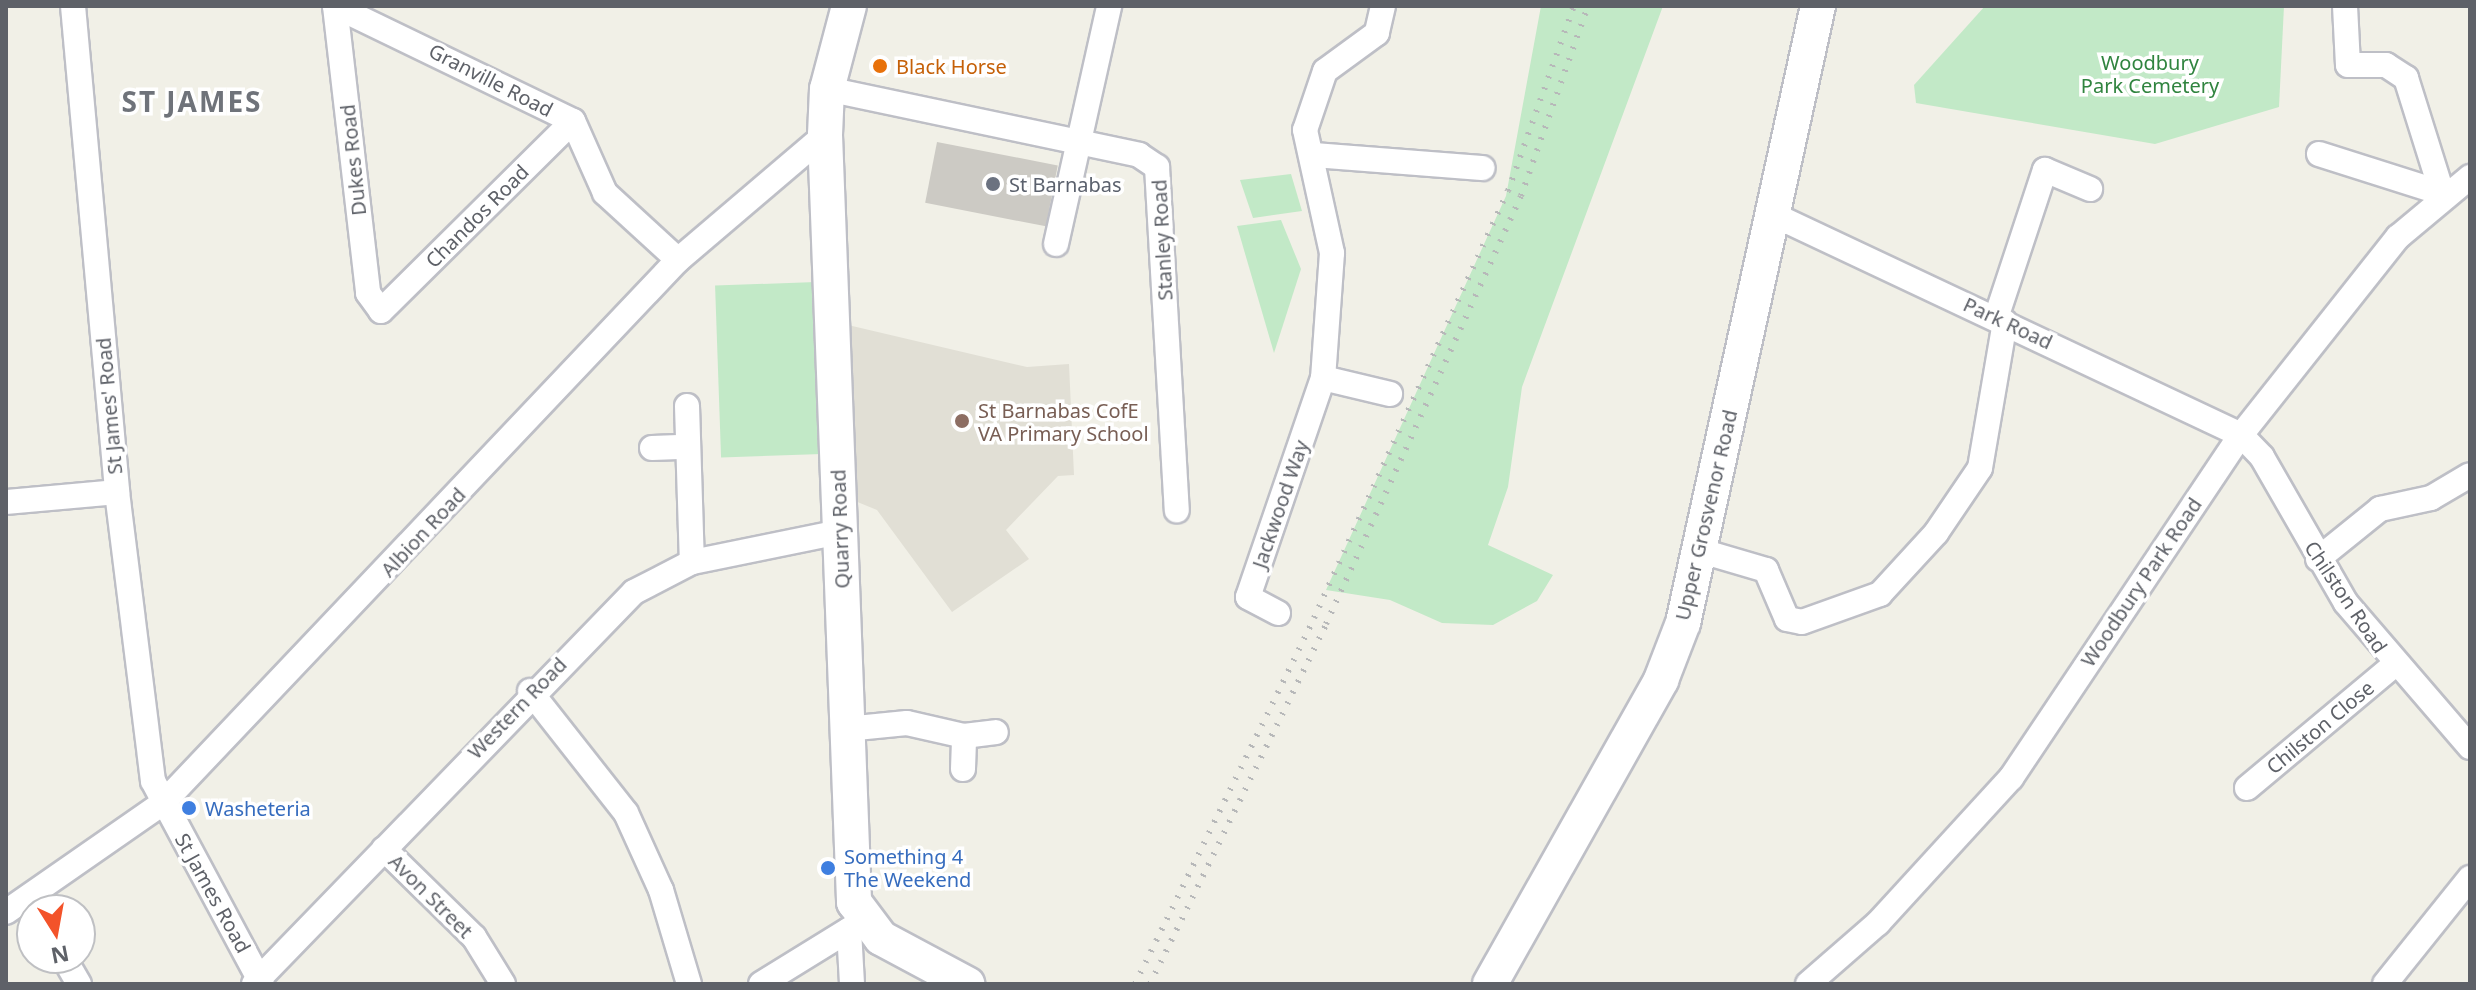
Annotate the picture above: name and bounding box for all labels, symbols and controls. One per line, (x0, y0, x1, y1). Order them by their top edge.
street label: Granville Road (425, 38, 557, 122)
park label: Woodbury Park Cemetery (2081, 51, 2219, 98)
place label: Black Horse (896, 54, 1007, 78)
marker: Black Horse (871, 57, 889, 75)
district label: ST JAMES (121, 84, 263, 118)
street label: Dukes Road (335, 103, 371, 217)
street label: Chandos Road (420, 159, 534, 273)
place label: St Barnabas (1009, 172, 1122, 196)
marker: St Barnabas (984, 175, 1002, 193)
street label: Stanley Road (1147, 179, 1177, 301)
street label: Park Road (1960, 292, 2056, 354)
street label: St James' Road (91, 337, 127, 475)
place label: St Barnabas CofE VA Primary School (978, 398, 1149, 445)
street label: Upper Grosvenor Road (1670, 407, 1742, 623)
marker: St Barnabas CofE VA Primary School (953, 412, 971, 430)
street label: Jackwood Way (1247, 437, 1313, 571)
street label: Quarry Road (826, 469, 854, 589)
street label: Albion Road (376, 482, 470, 582)
street label: Woodbury Park Road (2076, 493, 2206, 671)
street label: Chilston Road (2300, 536, 2392, 658)
street label: Western Road (463, 652, 571, 764)
street label: Chilston Close (2262, 675, 2378, 779)
place label: Washeteria (205, 796, 311, 820)
marker: Washeteria (180, 799, 198, 817)
street label: St James Road (170, 829, 256, 957)
place label: Something 4 The Weekend (844, 844, 971, 891)
street label: Avon Street (384, 849, 478, 943)
marker: Something 4 The Weekend (819, 859, 837, 877)
north arrow (16, 894, 96, 974)
text: N (49, 939, 72, 972)

